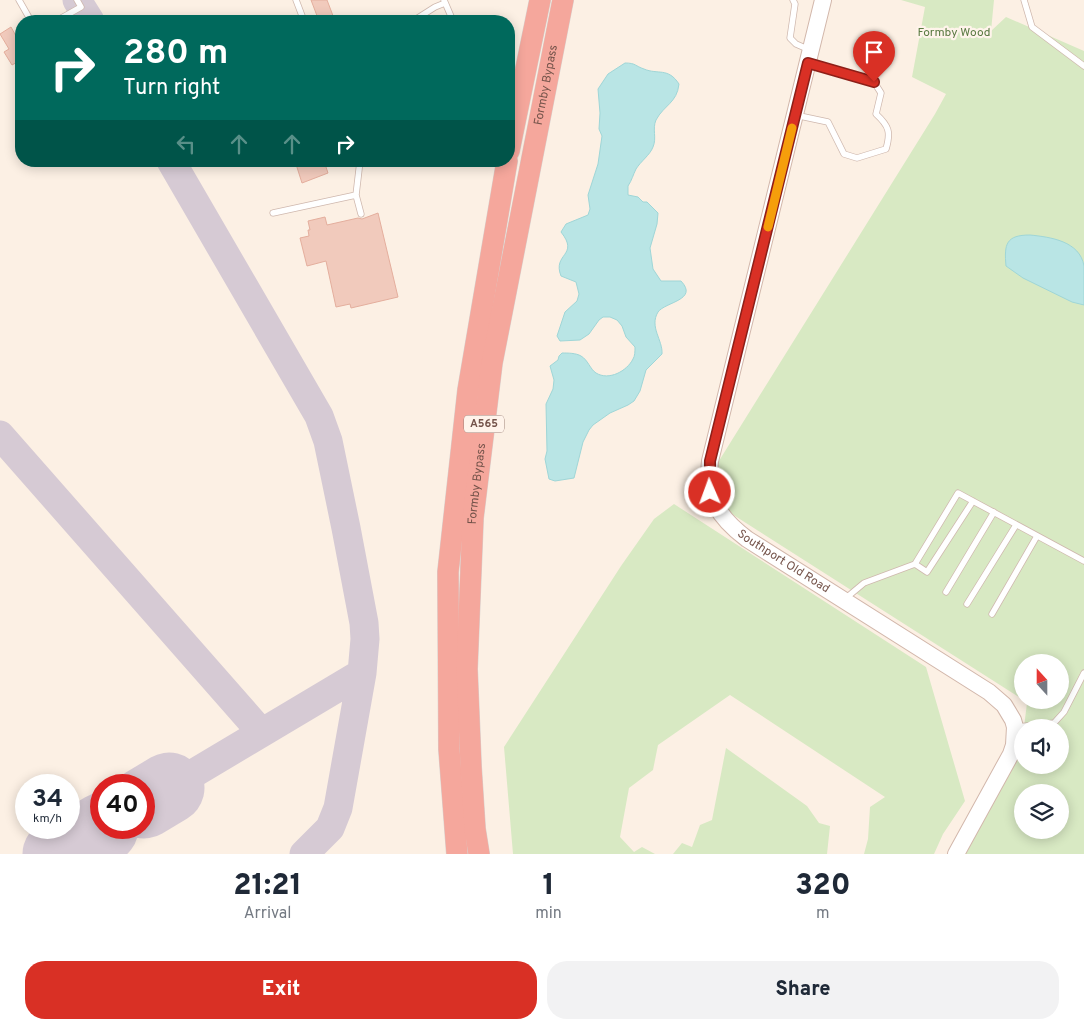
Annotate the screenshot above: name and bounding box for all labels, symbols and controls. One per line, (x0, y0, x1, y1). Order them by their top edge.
park label: Formby Wood (917, 25, 991, 41)
pin (853, 31, 895, 82)
text: 280 m (123, 32, 228, 76)
icon: right (40, 35, 105, 100)
icon: arrive (860, 38, 888, 66)
street label: Formby Bypass (531, 43, 562, 127)
text: Turn right (123, 75, 220, 102)
icon: left (172, 130, 200, 158)
icon: ahead (225, 130, 253, 158)
icon: ahead (278, 130, 306, 158)
icon: right (331, 130, 359, 158)
road number: A565 (464, 416, 504, 432)
street label: Formby Bypass (465, 442, 490, 525)
position arrow (683, 465, 735, 517)
street label: Southport Old Road (734, 526, 833, 597)
north arrow (1014, 654, 1069, 709)
map controls (1014, 654, 1069, 839)
button: sound (1014, 719, 1069, 774)
speed limit sign: 40 (90, 774, 155, 839)
text: 34 (32, 784, 63, 816)
button: layers (1014, 784, 1069, 839)
text: km/h (33, 811, 62, 827)
text: 21:21 (233, 868, 302, 905)
text: 1 (542, 868, 555, 905)
text: 320 (795, 868, 851, 905)
text: Arrival (244, 904, 291, 924)
text: min (535, 904, 562, 924)
text: m (816, 904, 830, 924)
button: Exit (25, 961, 537, 1019)
button: Share (547, 961, 1059, 1019)

